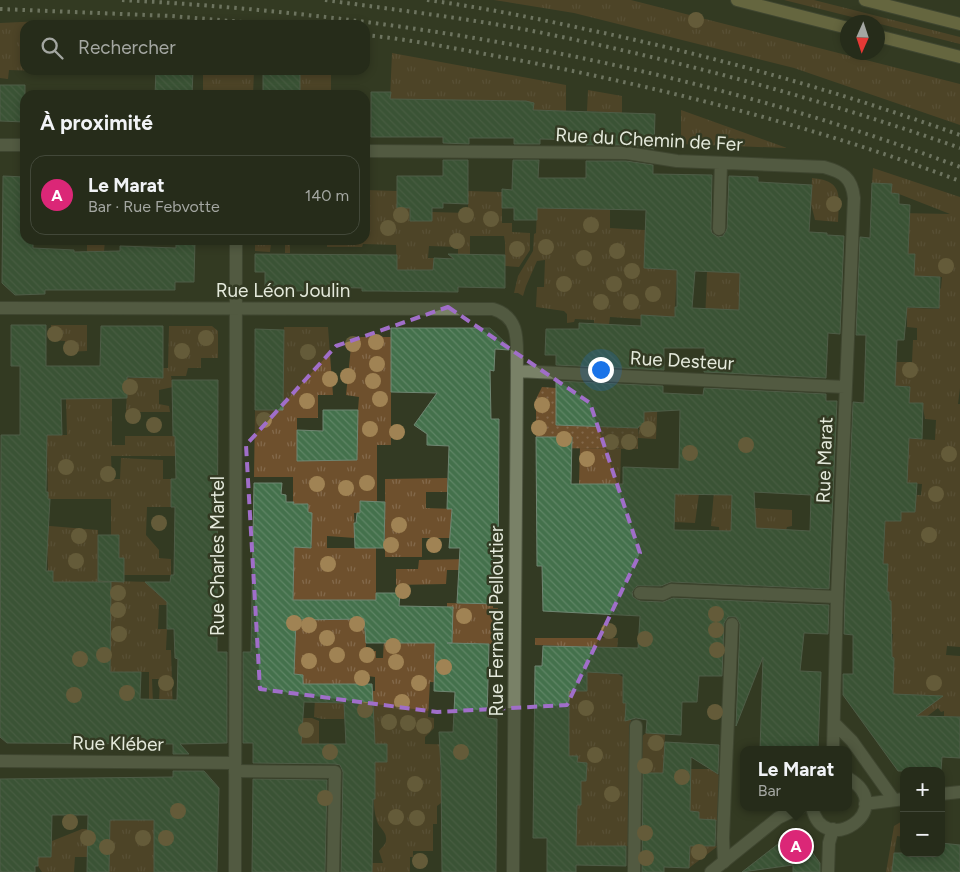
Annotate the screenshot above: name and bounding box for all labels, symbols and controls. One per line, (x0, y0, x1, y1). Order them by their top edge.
north arrow (840, 15, 885, 60)
search box (20, 20, 370, 75)
icon: search (38, 34, 66, 62)
text: Rechercher (78, 36, 176, 59)
text: À proximité (40, 110, 153, 135)
street label: Rue du Chemin de Fer (555, 123, 744, 156)
text: Le Marat (88, 174, 165, 197)
text: A (51, 186, 63, 205)
text: 140 m (305, 186, 349, 205)
text: Bar · Rue Febvotte (88, 197, 220, 216)
street label: Rue Léon Joulin (216, 279, 350, 302)
street label: Rue Desteur (629, 346, 735, 375)
your location (588, 357, 614, 383)
street label: Rue Marat (811, 416, 838, 504)
street label: Rue Charles Martel (206, 476, 229, 636)
street label: Rue Fernand Pelloutier (485, 525, 508, 716)
street label: Rue Kléber (72, 731, 165, 756)
popup (740, 746, 852, 811)
text: Le Marat (758, 758, 834, 781)
map controls (900, 767, 945, 857)
button: + (900, 767, 945, 812)
text: Bar (758, 781, 781, 800)
button: − (900, 812, 945, 857)
pin: A (780, 827, 812, 865)

